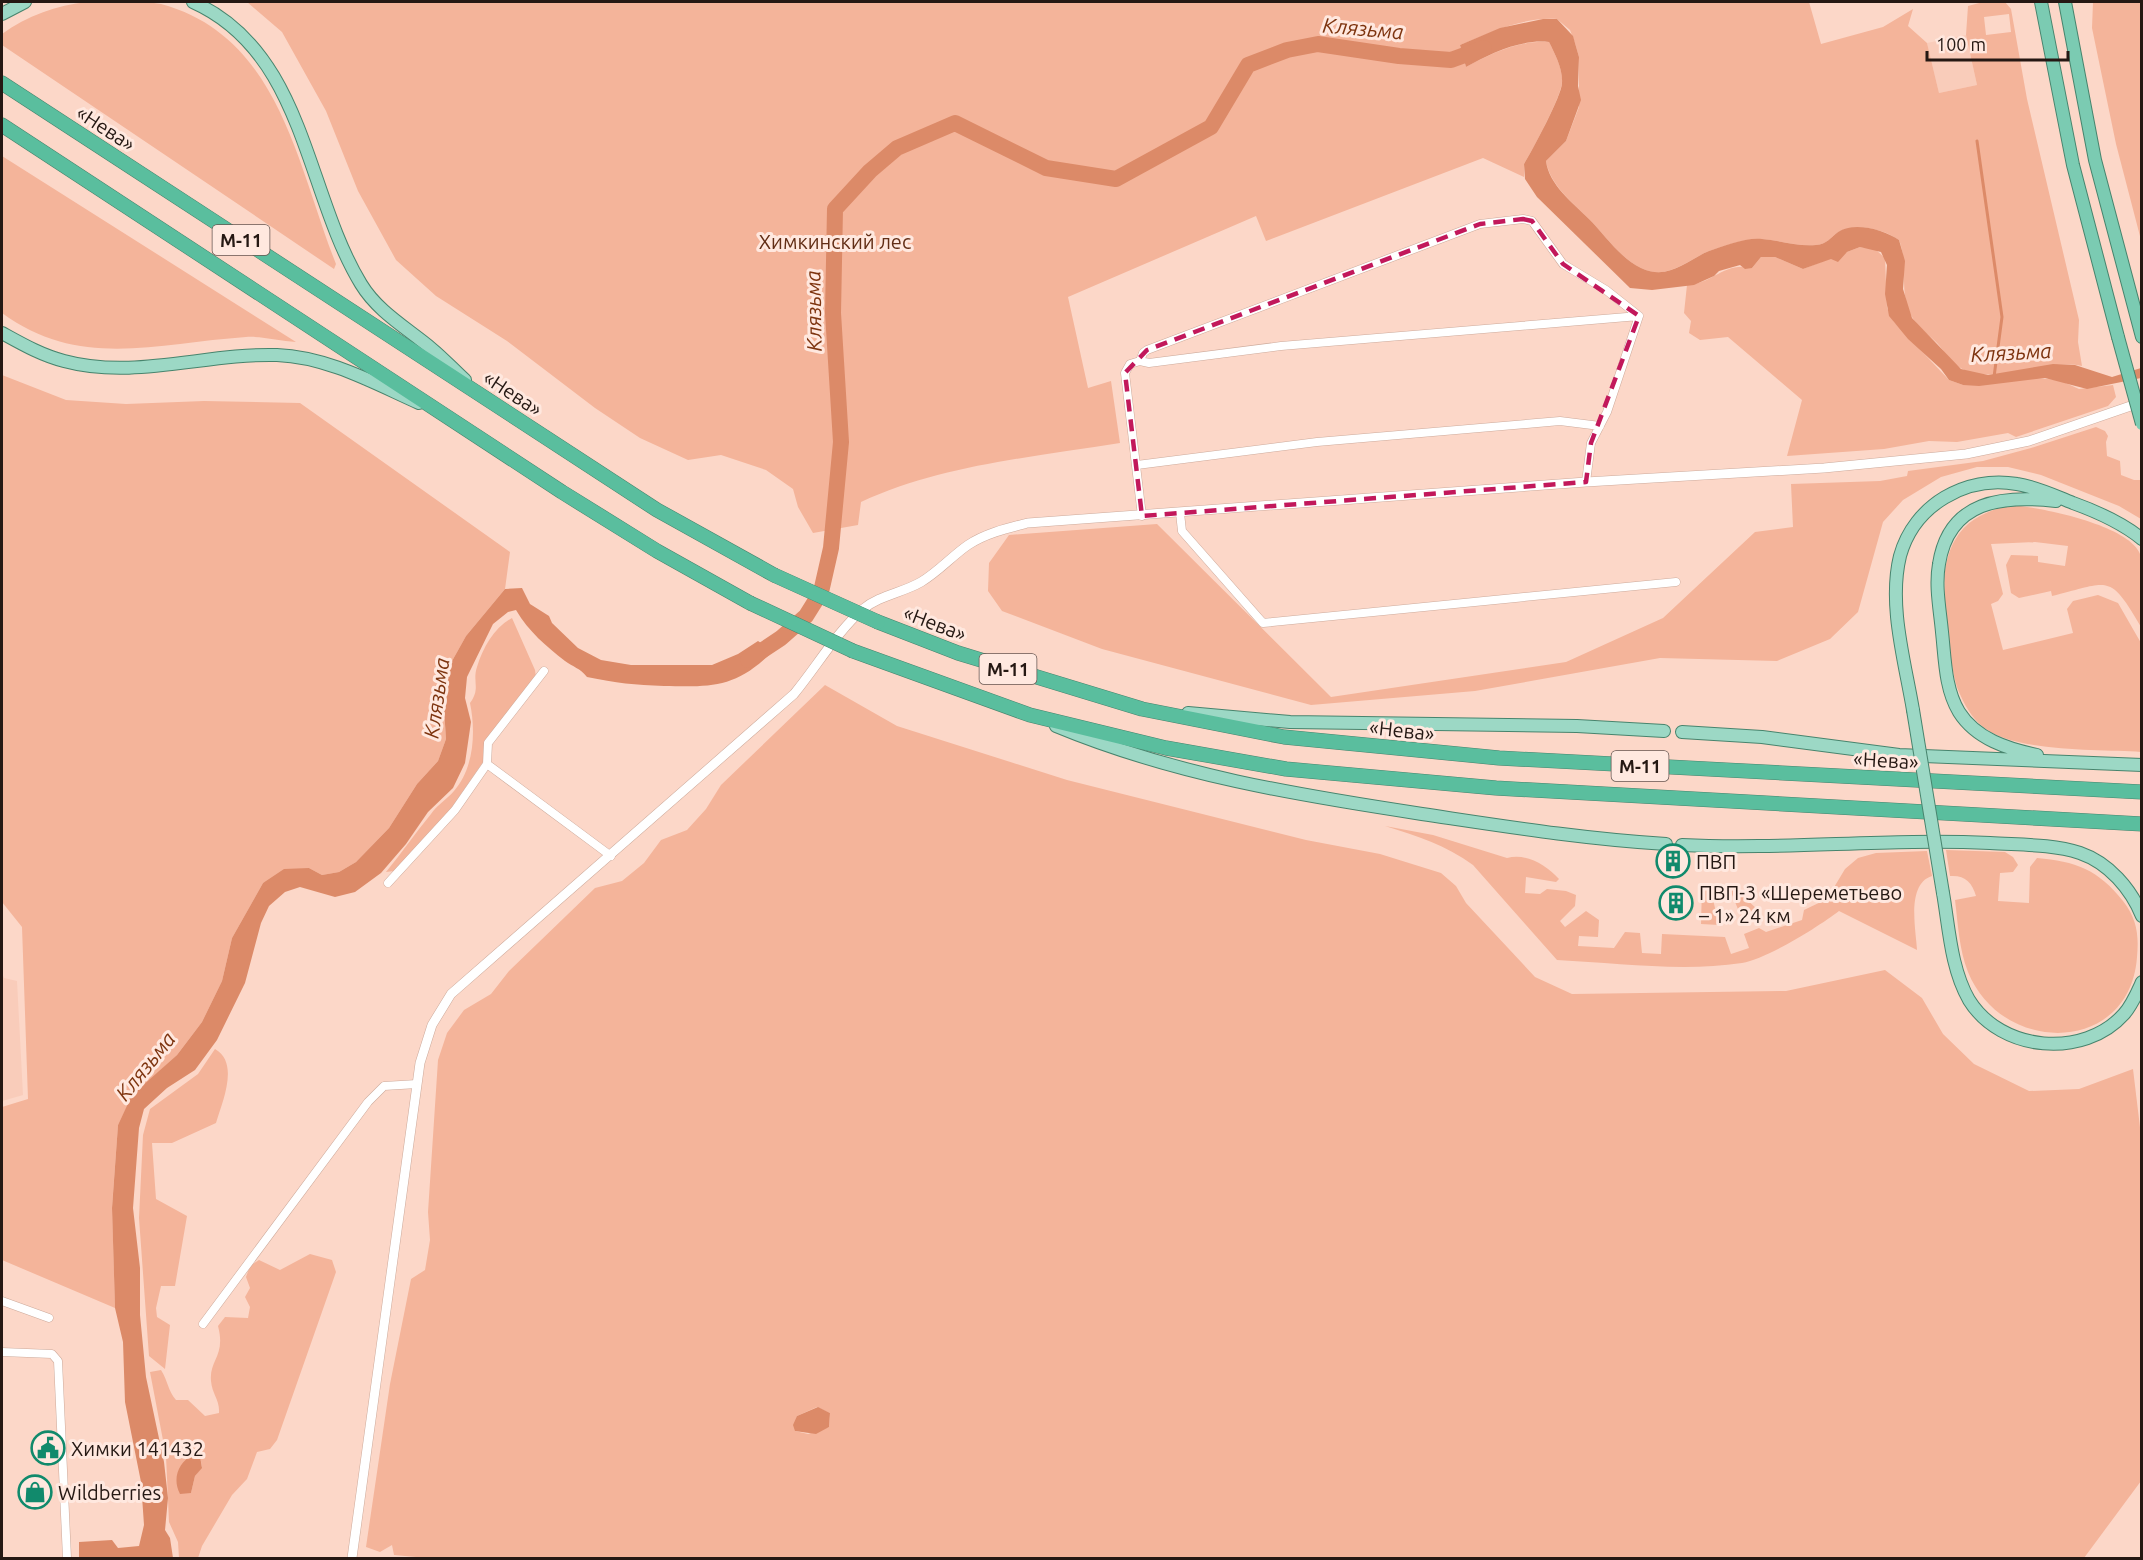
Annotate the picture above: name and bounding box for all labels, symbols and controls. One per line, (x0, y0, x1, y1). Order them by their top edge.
water label: Клязьма (1322, 13, 1404, 43)
scale bar (1927, 24, 2068, 62)
text: 100 m (1936, 34, 1986, 54)
street label: «Нева» (72, 101, 140, 155)
road number: М-11 (212, 225, 270, 255)
park label: Химкинский лес (759, 230, 911, 253)
water label: Клязьма (800, 270, 826, 352)
water label: Клязьма (1970, 338, 2052, 366)
street label: «Нева» (479, 366, 547, 420)
street label: «Нева» (901, 601, 969, 645)
road number: М-11 (980, 654, 1036, 684)
water label: Клязьма (418, 656, 454, 740)
street label: «Нева» (1368, 715, 1436, 745)
street label: «Нева» (1853, 747, 1919, 773)
road number: М-11 (1612, 751, 1668, 781)
building icon: ПВП (1655, 843, 1691, 879)
place label: ПВП (1696, 850, 1736, 873)
place label: ПВП-3 «Шереметьево – 1» 24 км (1698, 881, 1902, 927)
building icon: ПВП-3 «Шереметьево – 1» 24 км (1658, 885, 1694, 921)
water label: Клязьма (110, 1027, 180, 1105)
public building icon: Химки 141432 (30, 1430, 66, 1466)
place label: Химки 141432 (71, 1437, 204, 1460)
shop icon: Wildberries (17, 1474, 53, 1510)
place label: Wildberries (58, 1481, 161, 1504)

